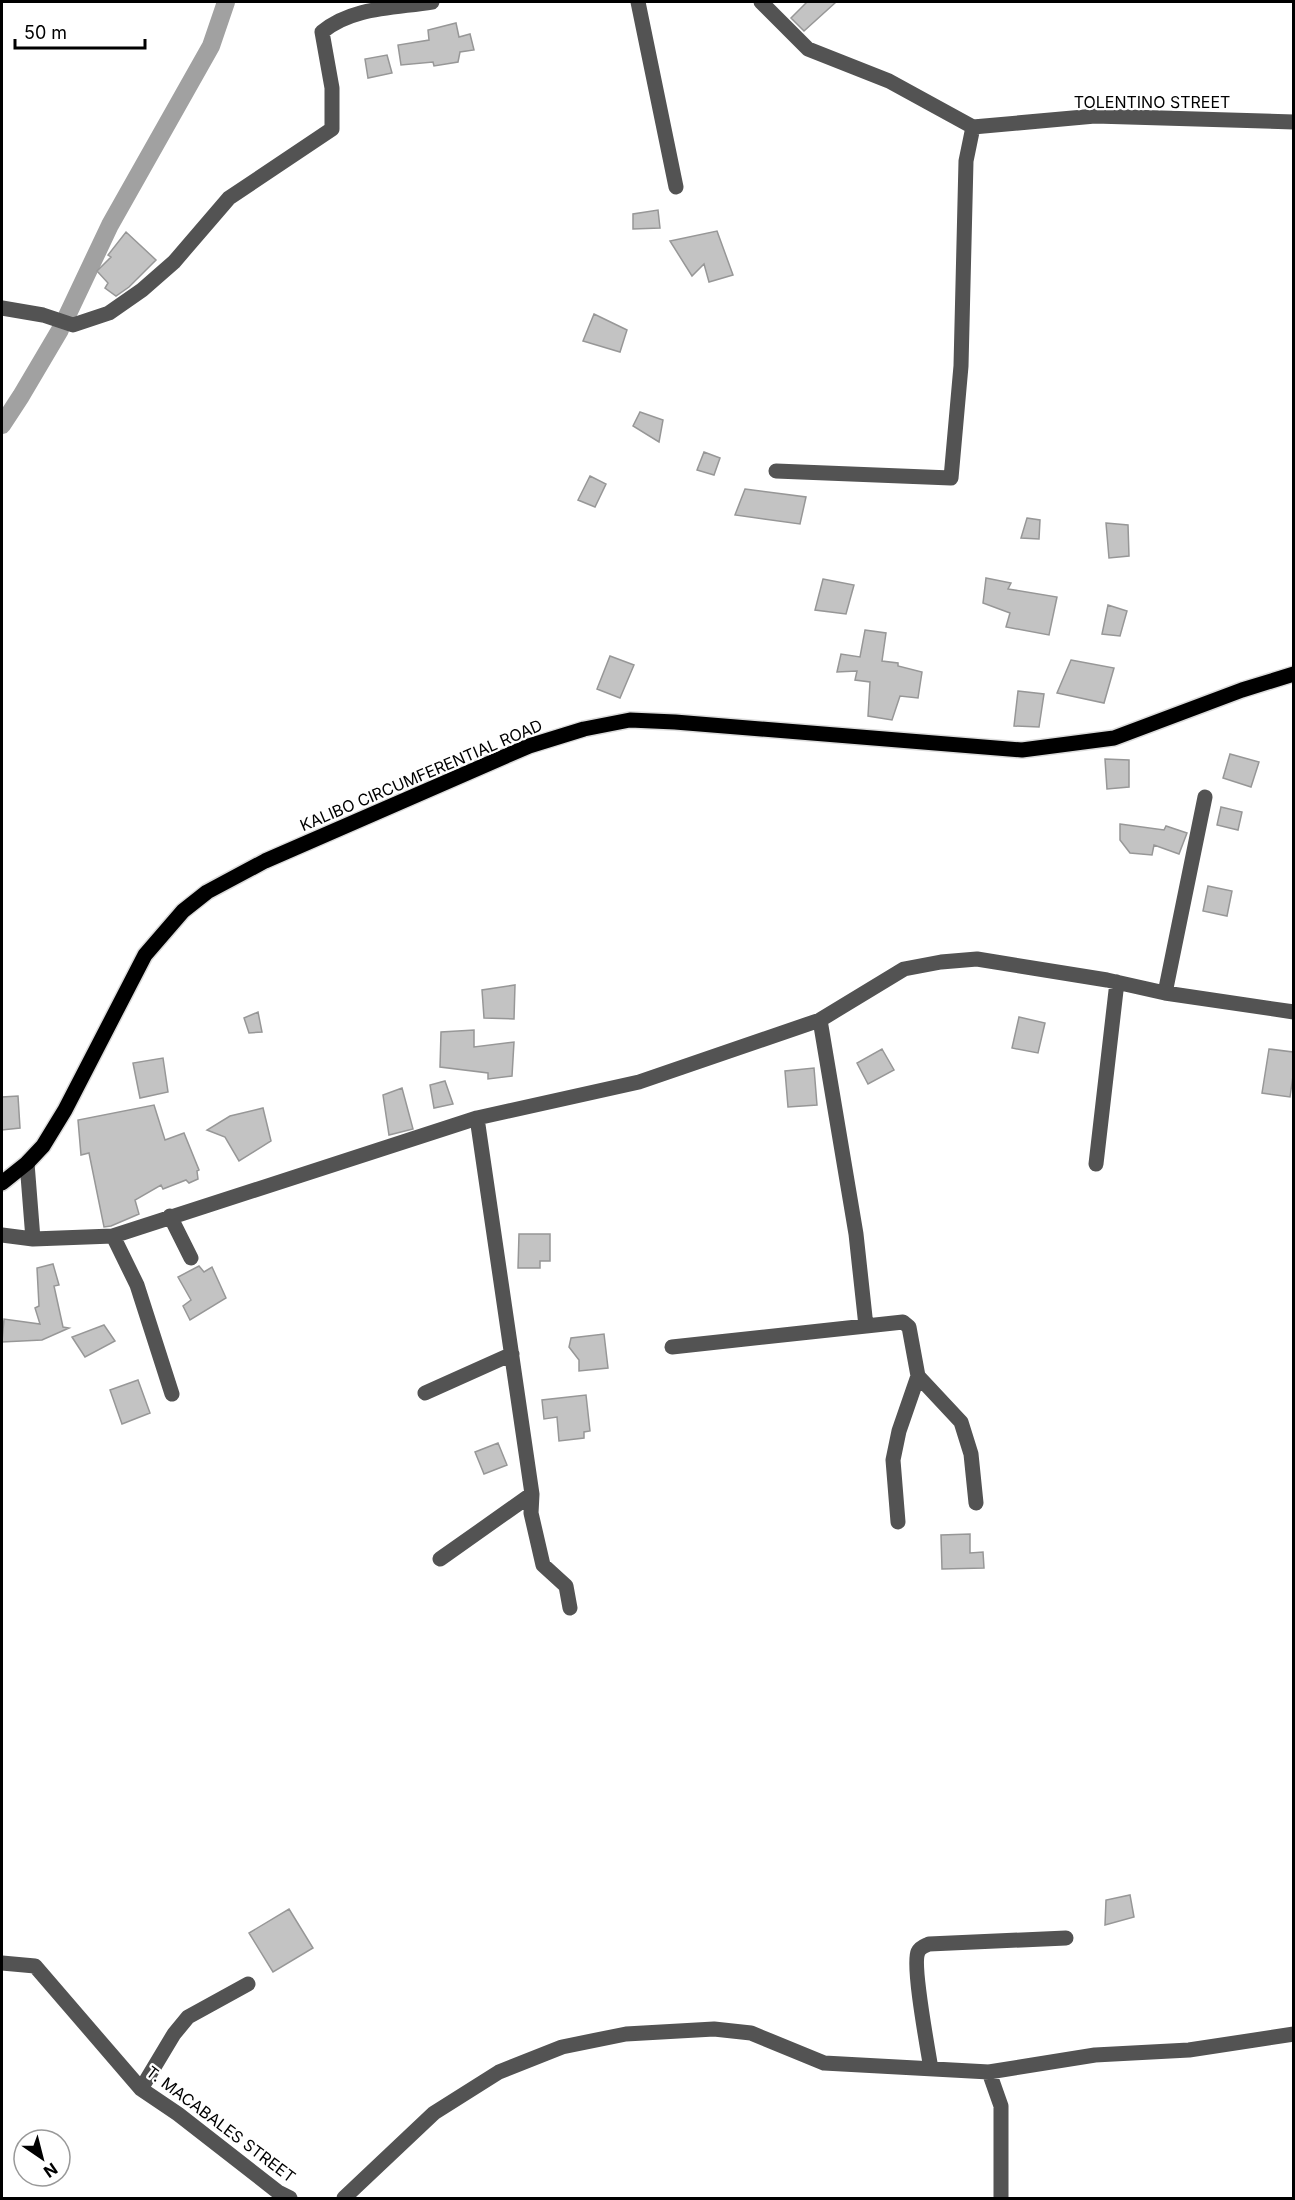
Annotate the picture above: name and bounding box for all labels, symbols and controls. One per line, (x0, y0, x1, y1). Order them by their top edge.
scale bar (15, 12, 146, 50)
text: 50 m (24, 22, 67, 43)
street label: TOLENTINO STREET (1074, 92, 1230, 112)
street label: KALIBO CIRCUMFERENTIAL ROAD (297, 715, 545, 835)
street label: T. MACABALES STREET (142, 2061, 300, 2187)
north arrow (12, 2128, 72, 2188)
text: N (40, 2159, 61, 2182)

